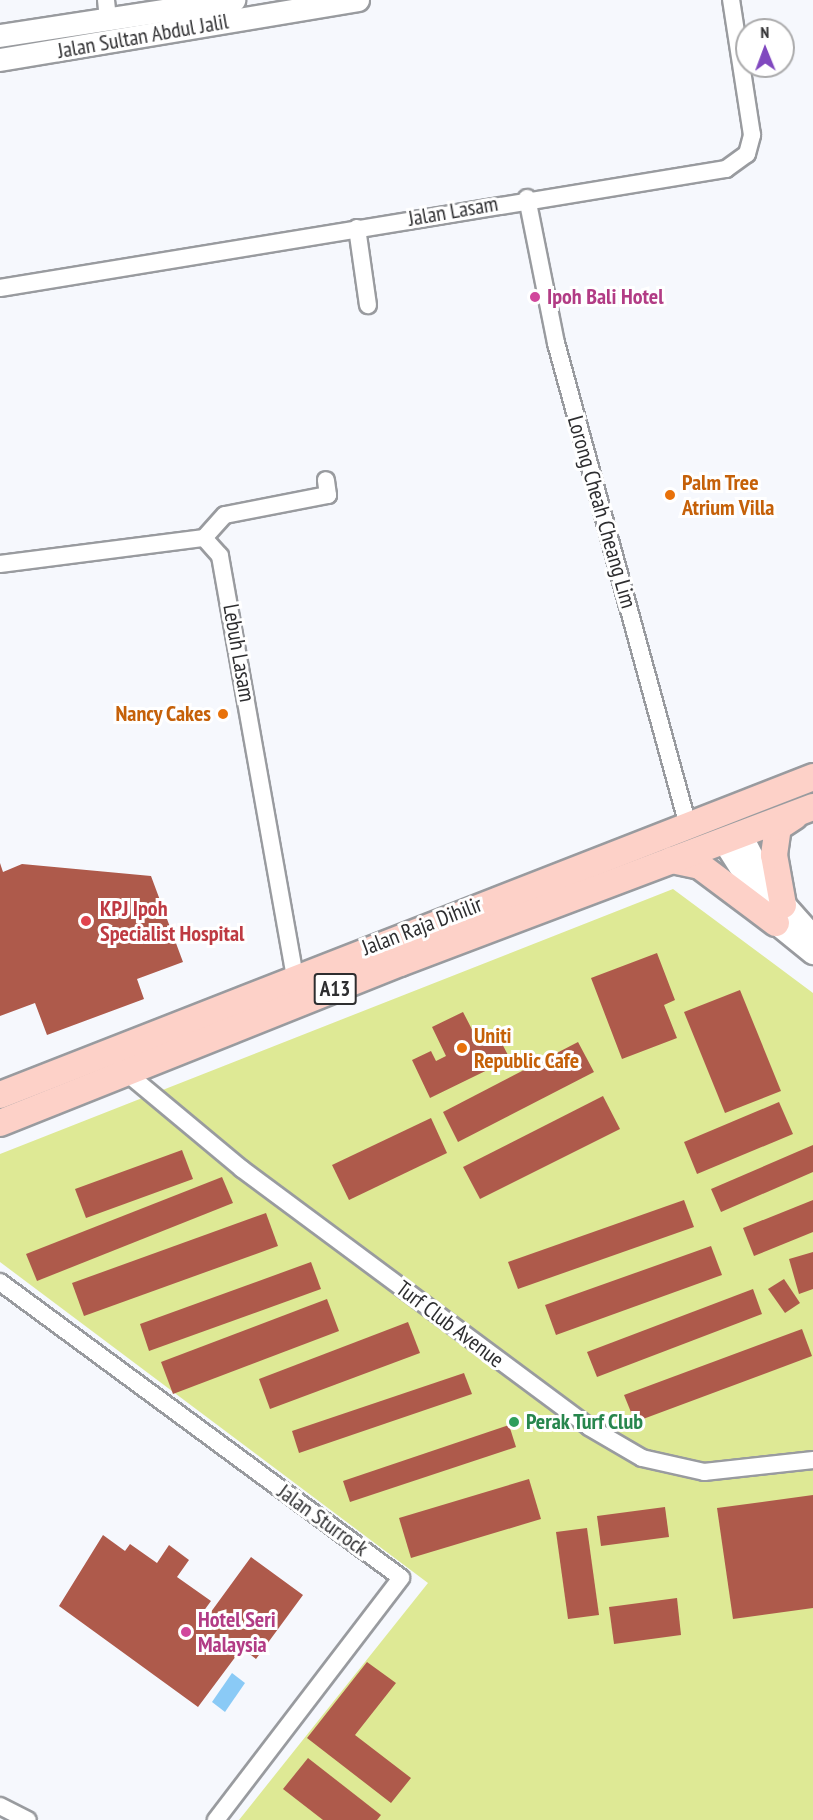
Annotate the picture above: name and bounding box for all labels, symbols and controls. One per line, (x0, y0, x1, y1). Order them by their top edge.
street label: Jalan Sultan Abdul Jalil (55, 8, 231, 64)
north arrow (735, 18, 795, 78)
text: N (760, 22, 769, 42)
street label: Jalan Lasam (406, 190, 500, 232)
place label: Ipoh Bali Hotel (547, 284, 664, 310)
marker: Ipoh Bali Hotel (528, 290, 542, 304)
street label: Lorong Cheah Cheang Lim (562, 413, 642, 611)
place label: Palm Tree Atrium Villa (682, 469, 775, 520)
marker: Palm Tree Atrium Villa (663, 488, 677, 502)
street label: Lebuh Lasam (217, 602, 261, 704)
place label: Nancy Cakes (115, 701, 211, 727)
marker: Nancy Cakes (216, 707, 230, 721)
street label: Jalan Raja Dihilir (358, 891, 486, 961)
place label: KPJ Ipoh Specialist Hospital (100, 895, 244, 946)
marker: KPJ Ipoh Specialist Hospital (77, 912, 95, 930)
road number: A13 (312, 971, 358, 1007)
place label: Uniti Republic Cafe (474, 1022, 580, 1074)
marker: Uniti Republic Cafe (455, 1041, 469, 1055)
street label: Turf Club Avenue (391, 1275, 509, 1373)
place label: Perak Turf Club (526, 1409, 644, 1435)
marker: Perak Turf Club (507, 1415, 521, 1429)
street label: Jalan Sturrock (273, 1478, 373, 1562)
place label: Hotel Seri Malaysia (198, 1606, 276, 1658)
marker: Hotel Seri Malaysia (179, 1625, 193, 1639)

